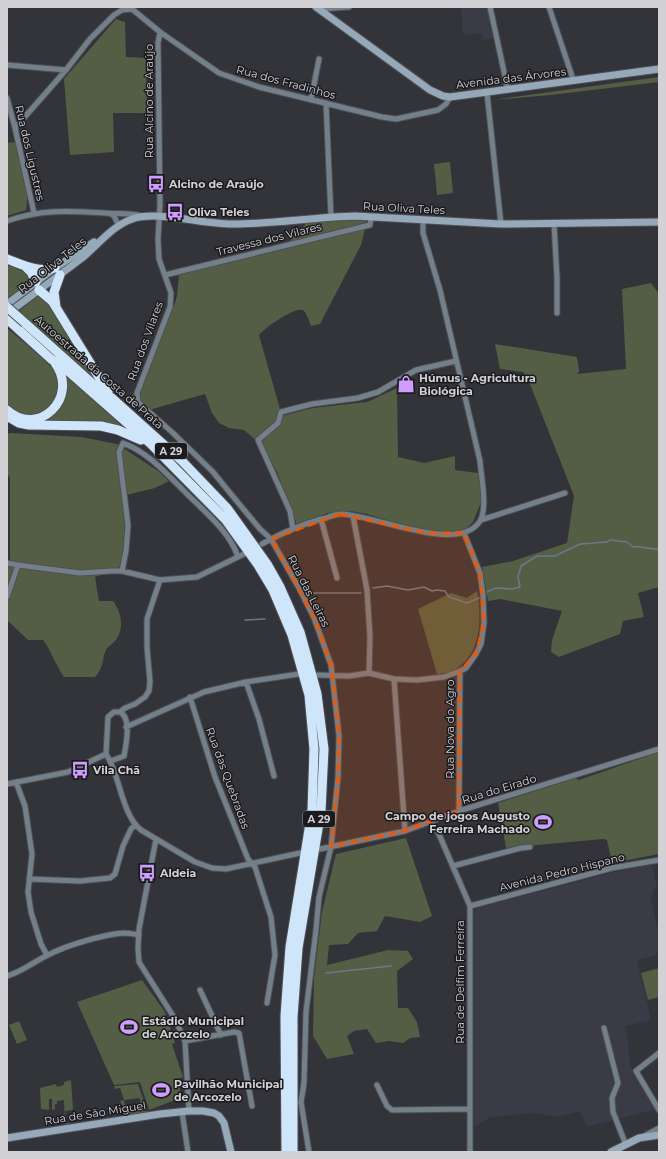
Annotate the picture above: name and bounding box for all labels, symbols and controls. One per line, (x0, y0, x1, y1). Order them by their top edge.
street label: Rua Alcino de Araújo (142, 44, 156, 158)
street label: Rua dos Fradinhos (235, 62, 338, 102)
street label: Avenida das Árvores (455, 64, 568, 92)
street label: Rua dos Ligustres (12, 104, 48, 203)
bus stop icon: Alcino de Araújo (146, 174, 166, 194)
place label: Alcino de Araújo (168, 177, 264, 191)
street label: Rua Oliva Teles (363, 199, 446, 217)
bus stop icon: Oliva Teles (165, 202, 185, 222)
place label: Oliva Teles (188, 205, 250, 219)
street label: Travessa dos Vilares (215, 219, 324, 259)
street label: Rua Oliva Teles (15, 234, 89, 296)
street label: Rua dos Vilares (124, 299, 166, 383)
street label: Autoestrada da Costa de Prata (32, 312, 166, 432)
place label: Húmus - Agricultura Biológica (419, 371, 536, 398)
shop icon: Húmus - Agricultura Biológica (396, 374, 416, 394)
road number: A 29 (155, 443, 187, 459)
street label: Rua das Leiras (285, 553, 333, 630)
street label: Rua Nova do Agro (443, 679, 457, 779)
street label: Rua das Quebradas (203, 725, 253, 831)
bus stop icon: Vila Chã (70, 760, 90, 780)
place label: Vila Chã (92, 763, 140, 777)
street label: Rua do Eirado (460, 771, 538, 807)
place label: Campo de jogos Augusto Ferreira Machado (385, 809, 530, 836)
road number: A 29 (303, 811, 335, 827)
sports icon: Campo de jogos Augusto Ferreira Machado (533, 812, 553, 832)
street label: Avenida Pedro Hispano (498, 850, 626, 894)
bus stop icon: Aldeia (137, 863, 157, 883)
place label: Aldeia (159, 866, 197, 880)
street label: Rua de Delfim Ferreira (453, 920, 467, 1044)
place label: Estádio Municipal de Arcozelo (142, 1014, 244, 1041)
sports icon: Estádio Municipal de Arcozelo (119, 1017, 139, 1037)
place label: Pavilhão Municipal de Arcozelo (174, 1077, 283, 1104)
sports icon: Pavilhão Municipal de Arcozelo (151, 1080, 171, 1100)
street label: Rua de São Miguel (43, 1098, 147, 1128)

